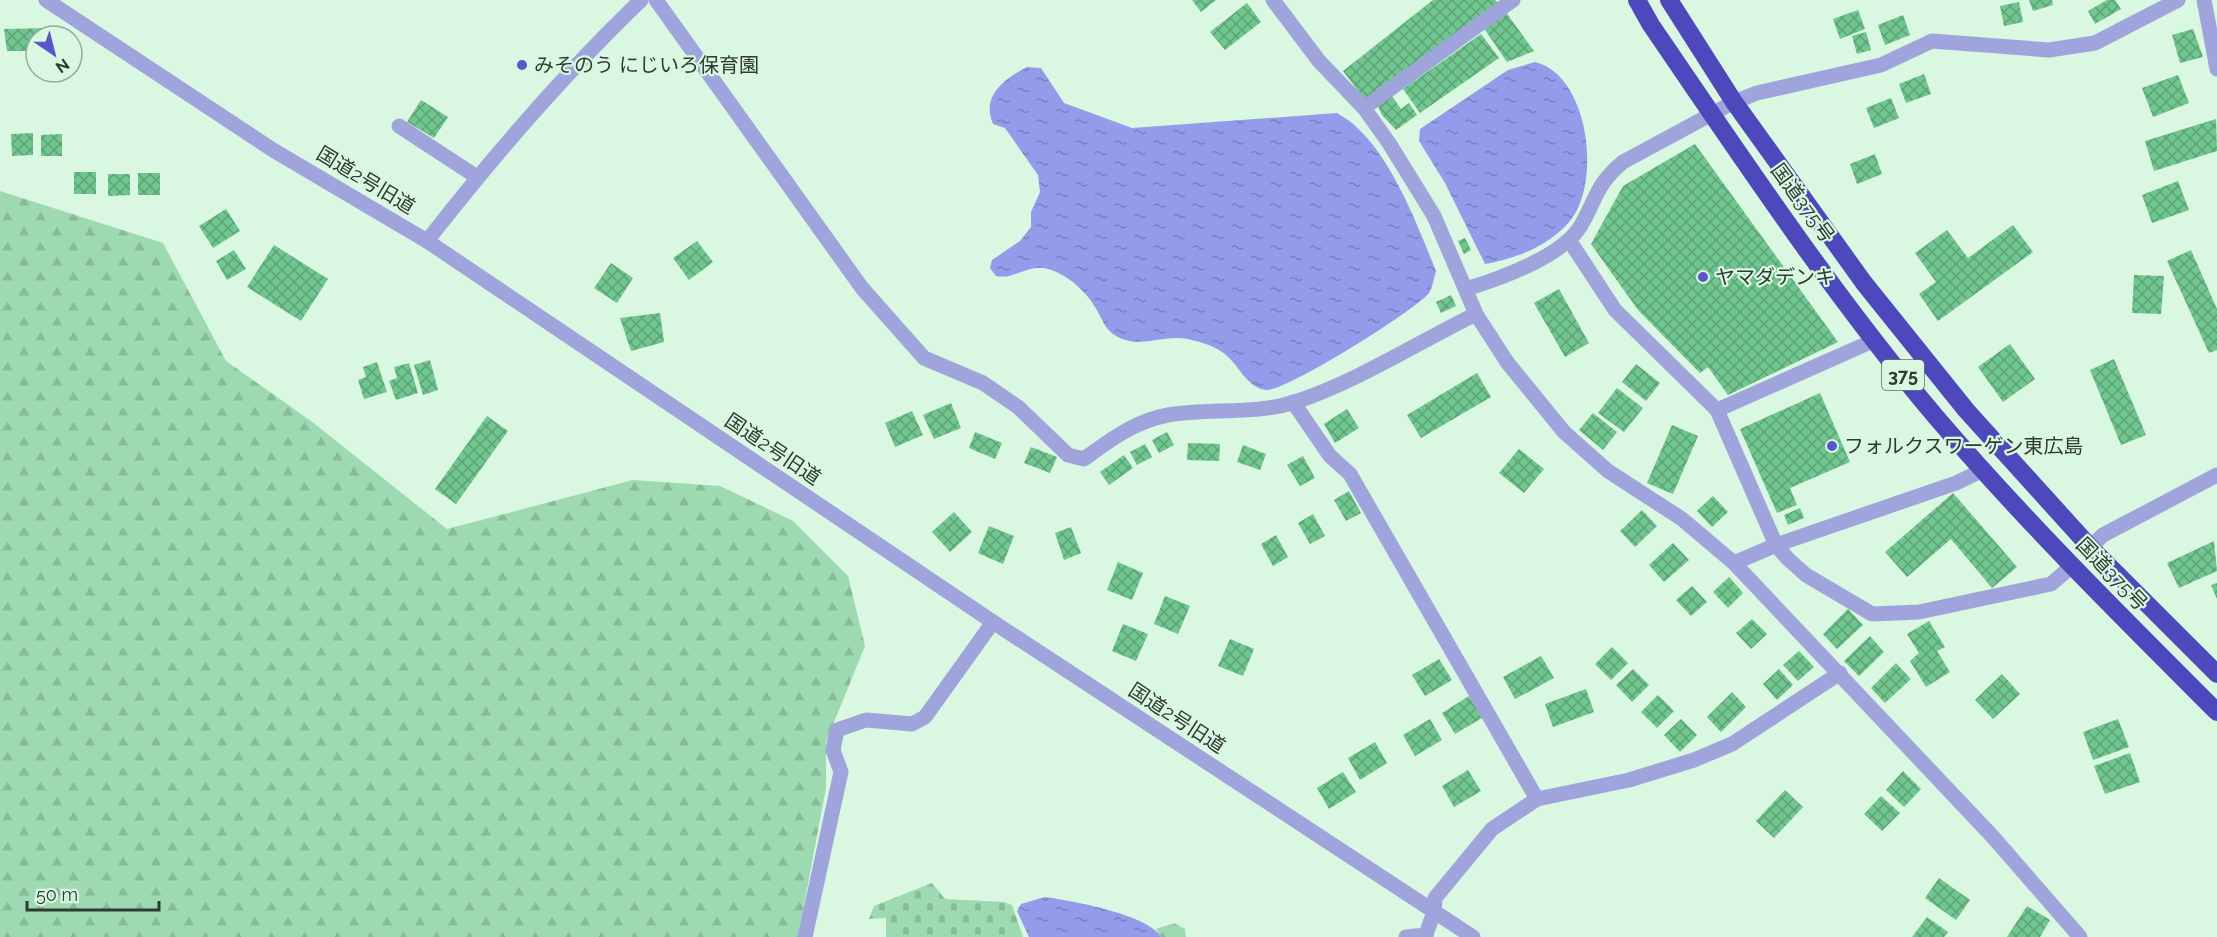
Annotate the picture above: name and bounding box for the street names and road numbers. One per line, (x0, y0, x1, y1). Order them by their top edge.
street label: 国道2号旧道 (312, 141, 420, 219)
street label: 国道375号 (1766, 159, 1840, 247)
road number: 375 (1882, 360, 1924, 390)
street label: 国道2号旧道 (721, 408, 825, 490)
street label: 国道375号 (2071, 533, 2153, 615)
street label: 国道2号旧道 (1124, 678, 1230, 758)

